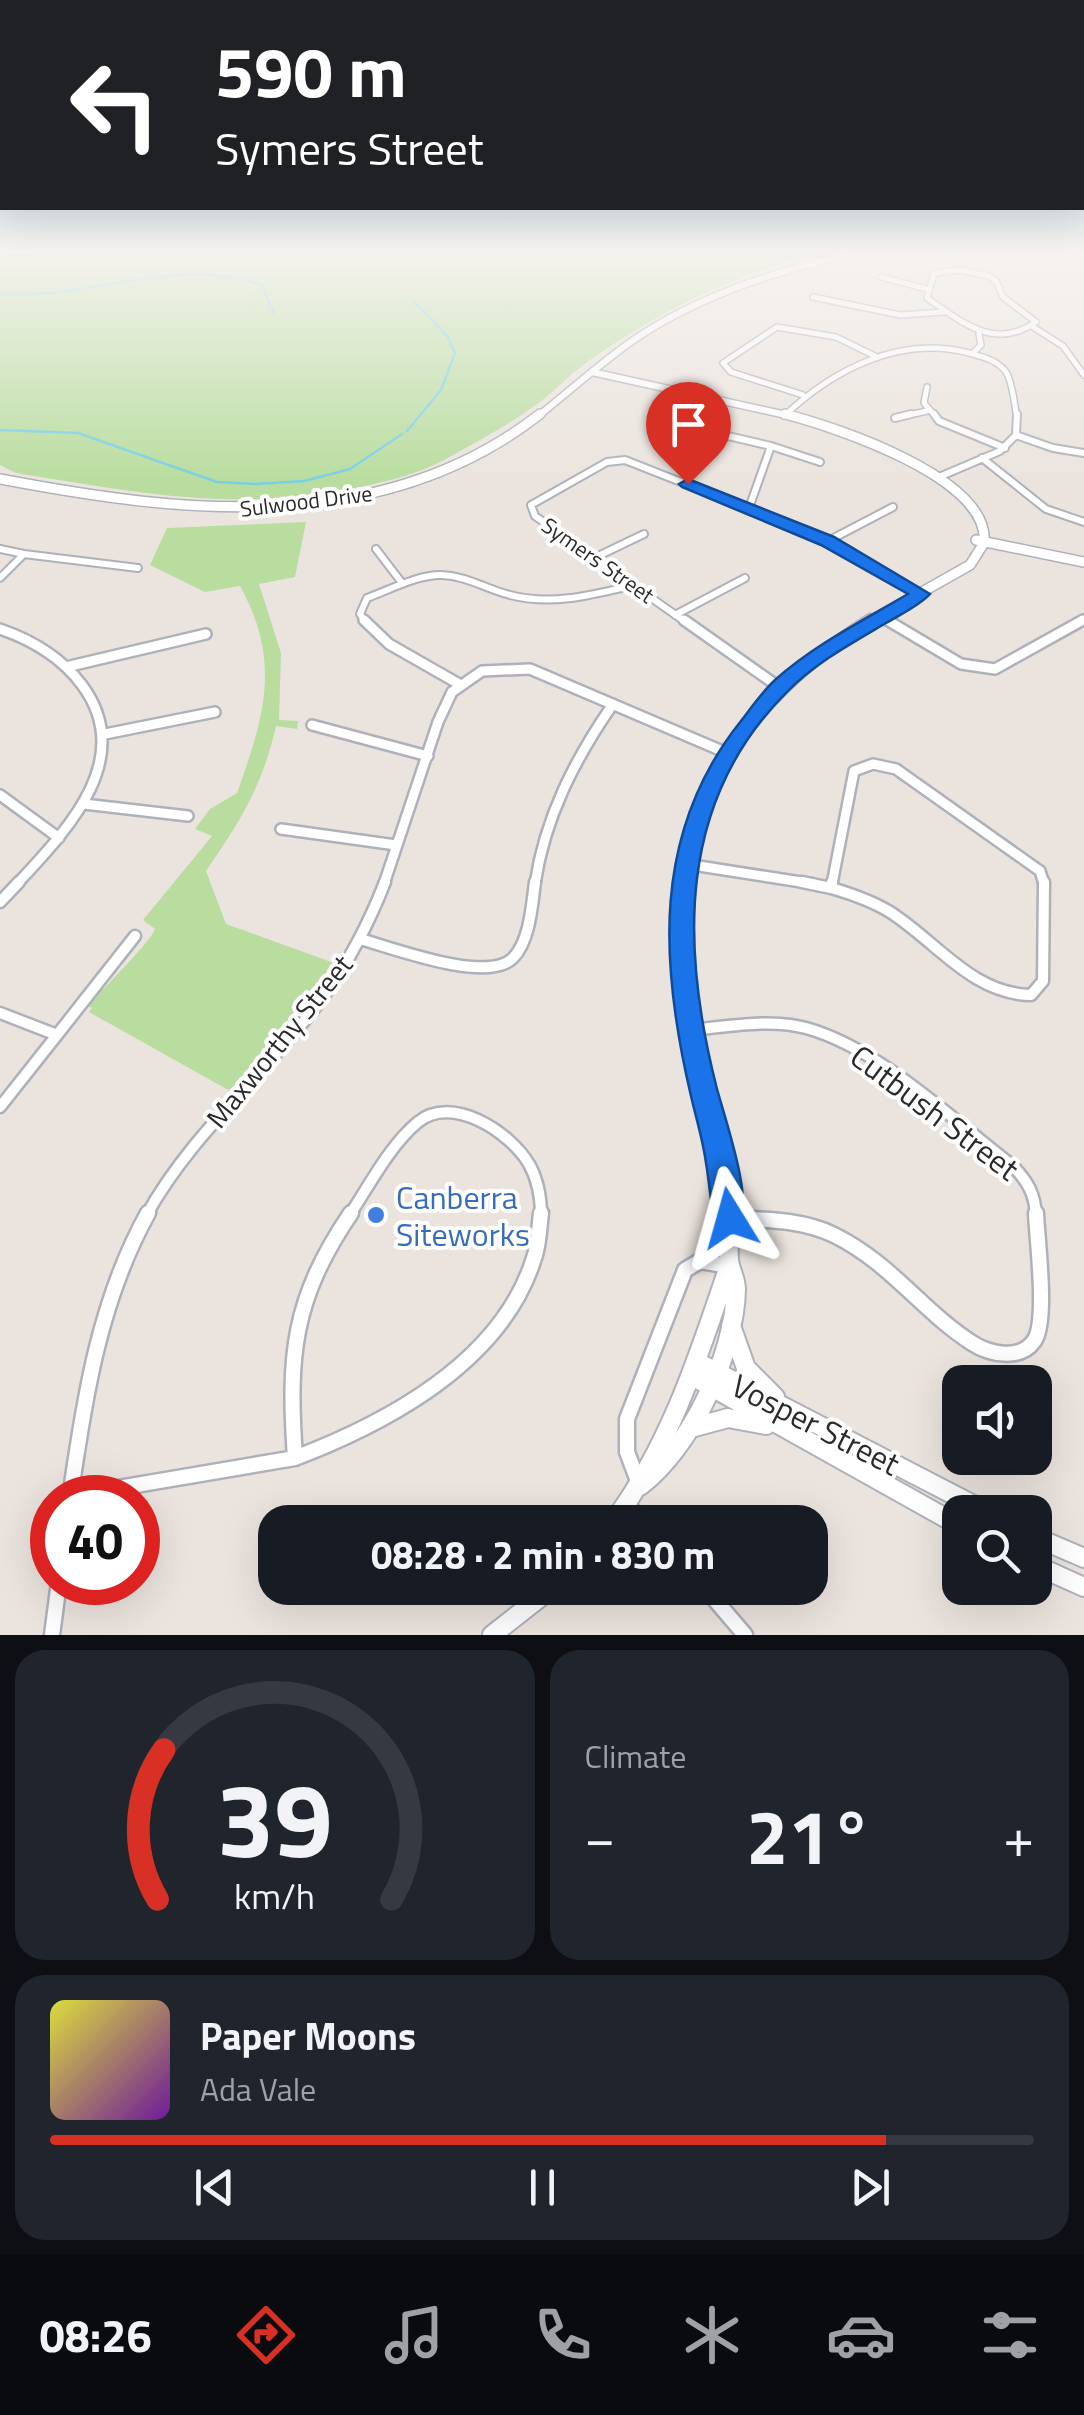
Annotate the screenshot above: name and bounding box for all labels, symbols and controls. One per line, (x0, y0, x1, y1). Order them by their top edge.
text: 590 m (215, 18, 407, 124)
icon: left (50, 40, 180, 170)
text: Symers Street (215, 114, 483, 182)
pin (646, 382, 731, 485)
icon: arrive (661, 397, 716, 452)
street label: Sulwood Drive (238, 476, 374, 526)
street label: Symers Street (534, 508, 662, 612)
street label: Maxworthy Street (195, 945, 363, 1137)
street label: Cutbush Street (840, 1032, 1030, 1192)
position arrow (678, 1166, 782, 1270)
place label: Canberra Siteworks (396, 1173, 530, 1258)
marker: Canberra Siteworks (365, 1204, 387, 1226)
street label: Vosper Street (724, 1361, 908, 1487)
map controls (942, 1365, 1052, 1605)
button: sound (942, 1365, 1052, 1475)
speed limit sign: 40 (30, 1475, 160, 1605)
button: search (942, 1495, 1052, 1605)
text: 08:28 · 2 min · 830 m (371, 1526, 715, 1584)
text: Climate (585, 1732, 686, 1780)
text: 39 (217, 1739, 333, 1897)
text: 21° (746, 1779, 872, 1893)
text: − (585, 1795, 615, 1878)
text: + (1003, 1795, 1034, 1878)
text: km/h (234, 1868, 315, 1923)
text: Paper Moons (200, 2007, 416, 2065)
text: Ada Vale (200, 2065, 316, 2113)
icon: previous (187, 2160, 242, 2215)
icon: pause (515, 2160, 570, 2215)
icon: next (843, 2160, 898, 2215)
icon: directions (231, 2300, 301, 2370)
icon: music (379, 2300, 449, 2370)
icon: phone (528, 2300, 598, 2370)
icon: climate (677, 2300, 747, 2370)
icon: car (826, 2300, 896, 2370)
icon: filters (975, 2300, 1045, 2370)
text: 08:26 (39, 2301, 152, 2369)

